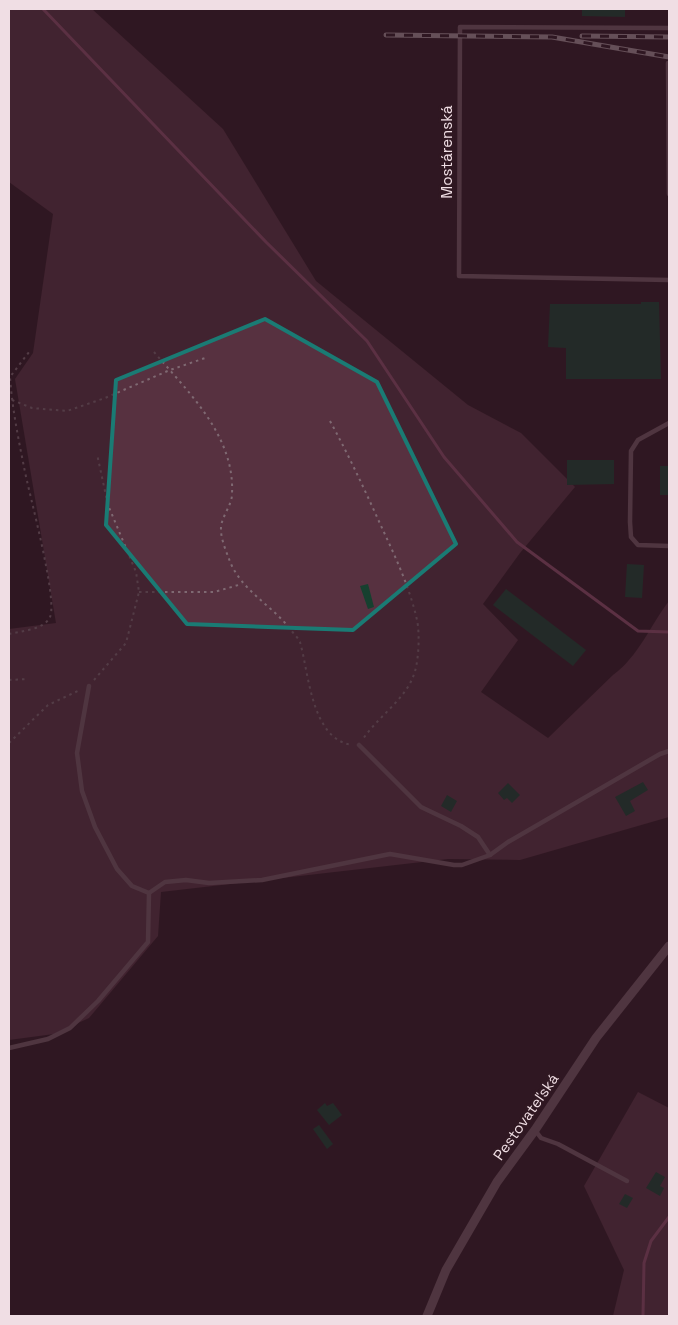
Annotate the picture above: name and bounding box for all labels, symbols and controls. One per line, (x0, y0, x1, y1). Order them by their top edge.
street label: Mostárenská (437, 105, 456, 199)
street label: Pestovateľská (489, 1069, 563, 1164)

